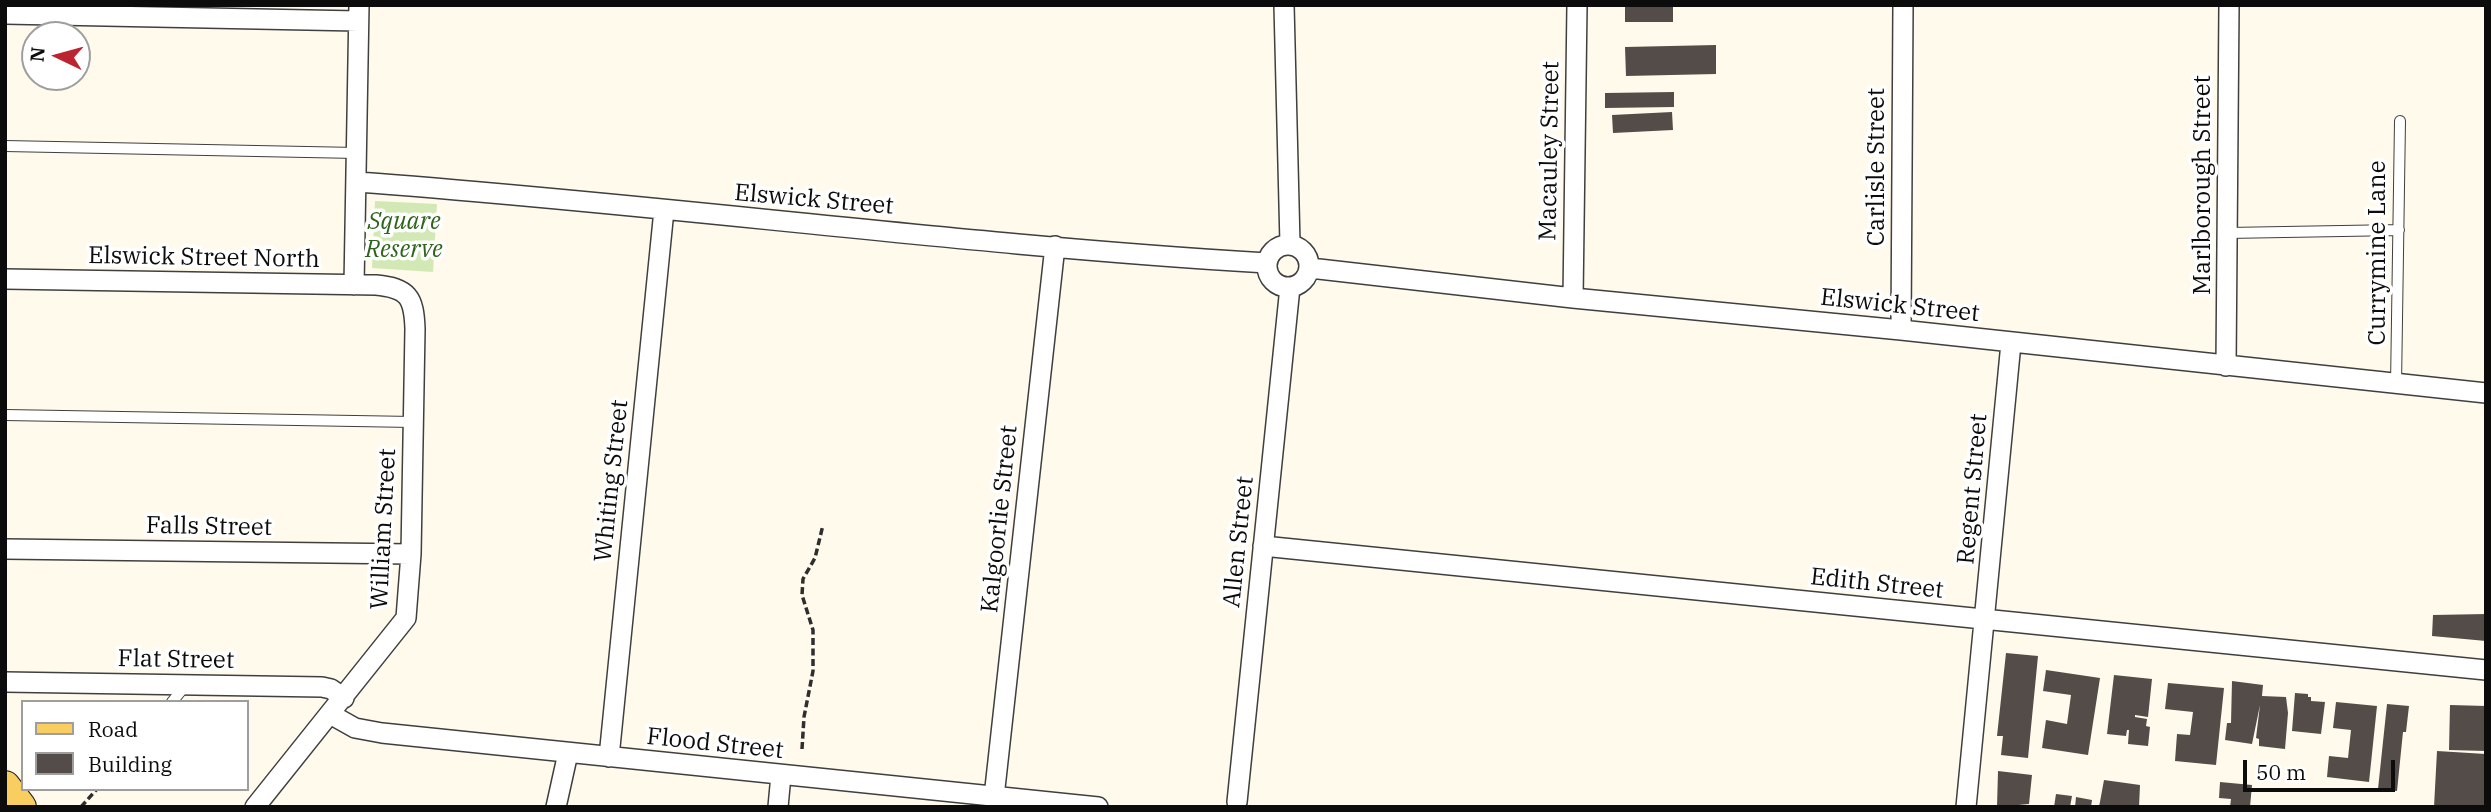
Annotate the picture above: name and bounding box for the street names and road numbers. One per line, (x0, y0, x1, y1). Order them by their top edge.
street label: Macauley Street (1534, 61, 1566, 241)
street label: Marlborough Street (2189, 75, 2217, 295)
street label: Carlisle Street (1863, 88, 1891, 246)
street label: Currymine Lane (2364, 161, 2392, 345)
street label: Elswick Street (733, 179, 895, 221)
street label: Elswick Street North (88, 242, 320, 274)
street label: Elswick Street (1819, 283, 1981, 329)
street label: Whiting Street (589, 398, 635, 564)
street label: Regent Street (1952, 412, 1994, 566)
street label: Kalgoorlie Street (976, 424, 1024, 614)
street label: William Street (365, 448, 403, 610)
street label: Allen Street (1218, 475, 1260, 609)
street label: Falls Street (146, 512, 272, 542)
street label: Edith Street (1809, 563, 1945, 605)
street label: Flat Street (117, 645, 235, 675)
street label: Flood Street (645, 723, 785, 765)

